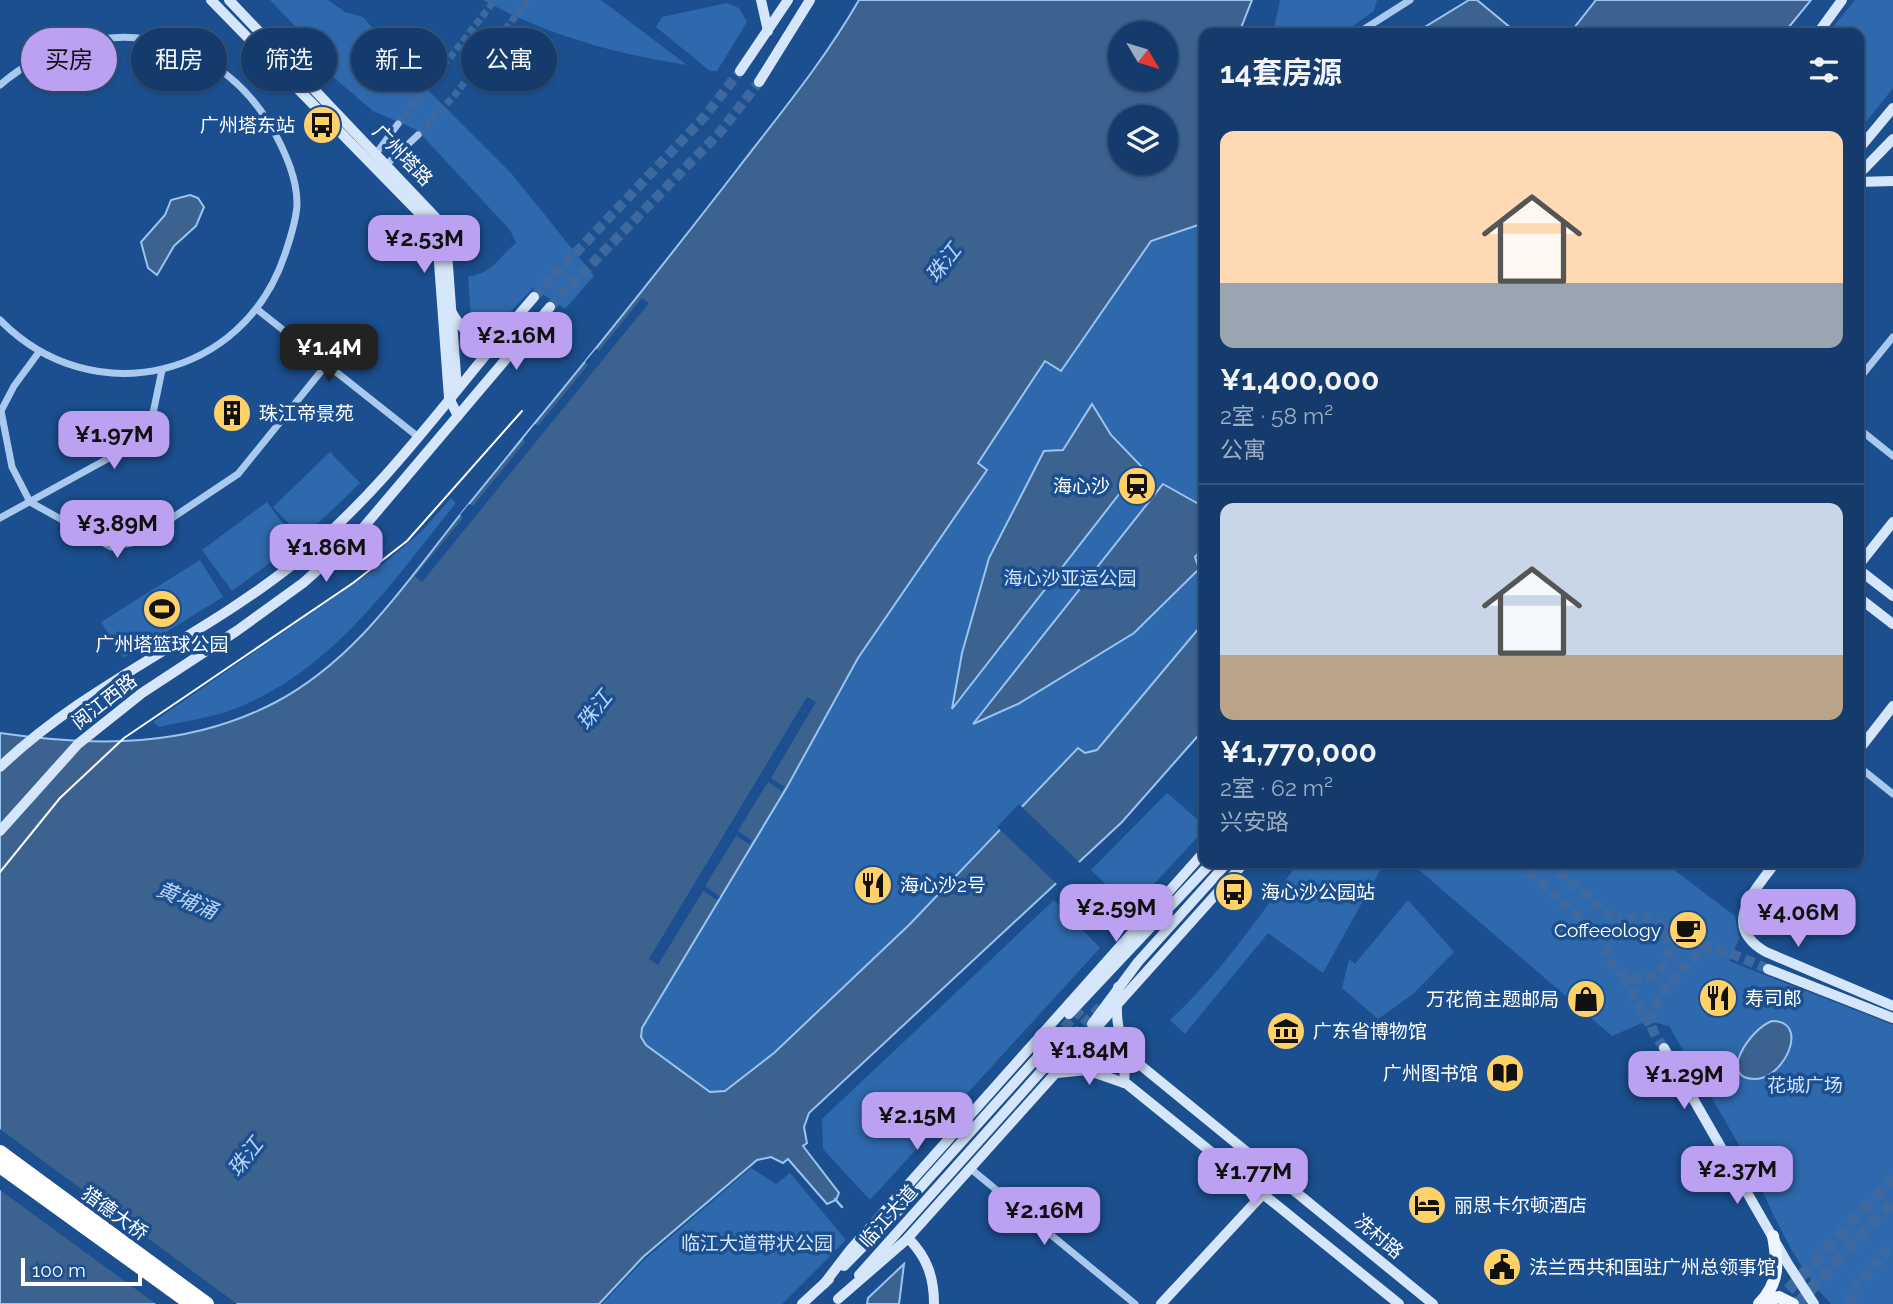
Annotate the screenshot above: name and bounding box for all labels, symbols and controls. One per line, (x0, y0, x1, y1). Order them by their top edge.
north arrow (1108, 21, 1178, 91)
map controls (1108, 21, 1178, 175)
chip: 买房 (21, 28, 117, 91)
chip: 租房 (131, 28, 227, 91)
chip: 筛选 (241, 28, 337, 91)
chip: 新上 (351, 28, 447, 91)
chip: 公寓 (461, 28, 557, 91)
icon: filters (1805, 51, 1843, 89)
text: 14套房源 (1220, 55, 1342, 90)
bus stop icon: 广州塔东站 (301, 104, 343, 146)
button: layers (1108, 105, 1178, 175)
place label: 广州塔东站 (200, 114, 295, 136)
street label: 广州塔路 (369, 120, 437, 190)
icon: home (1469, 176, 1595, 302)
pin: ¥2.53M (367, 216, 481, 275)
text: ¥2.53M (384, 224, 464, 251)
water label: 珠江 (920, 237, 967, 287)
pin: ¥2.16M (459, 312, 573, 372)
text: ¥2.16M (476, 321, 556, 348)
pin: ¥1.4M (280, 324, 378, 384)
text: ¥1.4M (296, 333, 362, 360)
text: ¥1,400,000 (1220, 362, 1379, 397)
building icon: 珠江帝景苑 (211, 392, 253, 434)
place label: 珠江帝景苑 (259, 402, 354, 424)
text: 2室 · 58 m² (1220, 402, 1333, 429)
pin: ¥1.97M (57, 412, 171, 471)
text: ¥1.97M (74, 420, 154, 447)
text: 公寓 (1220, 436, 1266, 463)
station icon: 海心沙 (1116, 465, 1158, 507)
place label: 海心沙 (1053, 475, 1110, 497)
pin: ¥3.89M (60, 500, 174, 560)
text: ¥3.89M (76, 509, 158, 536)
pin: ¥1.86M (269, 524, 383, 584)
text: ¥1.86M (286, 533, 366, 560)
icon: home (1469, 548, 1595, 674)
park label: 海心沙亚运公园 (1003, 567, 1137, 589)
sports icon: 广州塔篮球公园 (141, 588, 183, 630)
place label: 广州塔篮球公园 (95, 633, 229, 655)
street label: 阅江西路 (67, 669, 141, 733)
water label: 珠江 (571, 684, 618, 734)
text: ¥1,770,000 (1220, 734, 1377, 769)
text: 2室 · 62 m² (1220, 774, 1333, 801)
text: 兴安路 (1220, 808, 1289, 835)
restaurant icon: 海心沙2号 (852, 864, 894, 906)
bus stop icon: 海心沙公园站 (1213, 871, 1255, 913)
place label: 海心沙2号 (900, 874, 986, 896)
water label: 黄埔涌 (153, 876, 223, 925)
place label: 海心沙公园站 (1261, 881, 1375, 903)
pin: ¥2.59M (1059, 884, 1173, 944)
pin: ¥4.06M (1741, 890, 1855, 949)
text: ¥2.59M (1076, 893, 1156, 920)
text: ¥4.06M (1757, 898, 1839, 925)
cafe icon: Coffeeology (1667, 909, 1709, 951)
place label: Coffeeology (1554, 919, 1661, 941)
restaurant icon: 寿司郎 (1697, 977, 1739, 1019)
shop icon: 万花筒主题邮局 (1565, 978, 1607, 1020)
place label: 寿司郎 (1745, 987, 1802, 1009)
place label: 万花筒主题邮局 (1426, 988, 1559, 1010)
museum icon: 广东省博物馆 (1265, 1010, 1307, 1052)
place label: 广东省博物馆 (1313, 1020, 1427, 1042)
pin: ¥1.84M (1032, 1028, 1146, 1087)
text: ¥1.84M (1049, 1036, 1129, 1063)
library icon: 广州图书馆 (1484, 1052, 1526, 1094)
pin: ¥1.29M (1627, 1052, 1741, 1111)
text: ¥1.29M (1644, 1060, 1724, 1087)
place label: 广州图书馆 (1383, 1062, 1478, 1084)
park label: 花城广场 (1767, 1074, 1843, 1096)
pin: ¥2.15M (860, 1092, 974, 1152)
text: ¥2.15M (878, 1101, 956, 1128)
water label: 珠江 (222, 1131, 269, 1181)
pin: ¥2.37M (1680, 1146, 1794, 1206)
pin: ¥1.77M (1196, 1148, 1310, 1208)
text: ¥2.37M (1697, 1155, 1777, 1182)
text: ¥1.77M (1214, 1157, 1292, 1184)
street label: 临江大道 (854, 1180, 922, 1252)
street label: 猎德大桥 (78, 1182, 152, 1244)
hotel icon: 丽思卡尔顿酒店 (1406, 1184, 1448, 1226)
pin: ¥2.16M (987, 1188, 1101, 1247)
place label: 丽思卡尔顿酒店 (1454, 1194, 1587, 1216)
text: ¥2.16M (1004, 1196, 1084, 1223)
street label: 冼村路 (1350, 1209, 1408, 1263)
park label: 临江大道带状公园 (681, 1232, 833, 1254)
public building icon: 法兰西共和国驻广州总领事馆 (1481, 1246, 1523, 1288)
scale bar (21, 1255, 142, 1287)
place label: 法兰西共和国驻广州总领事馆 (1529, 1256, 1776, 1278)
text: 100 m (32, 1259, 86, 1281)

